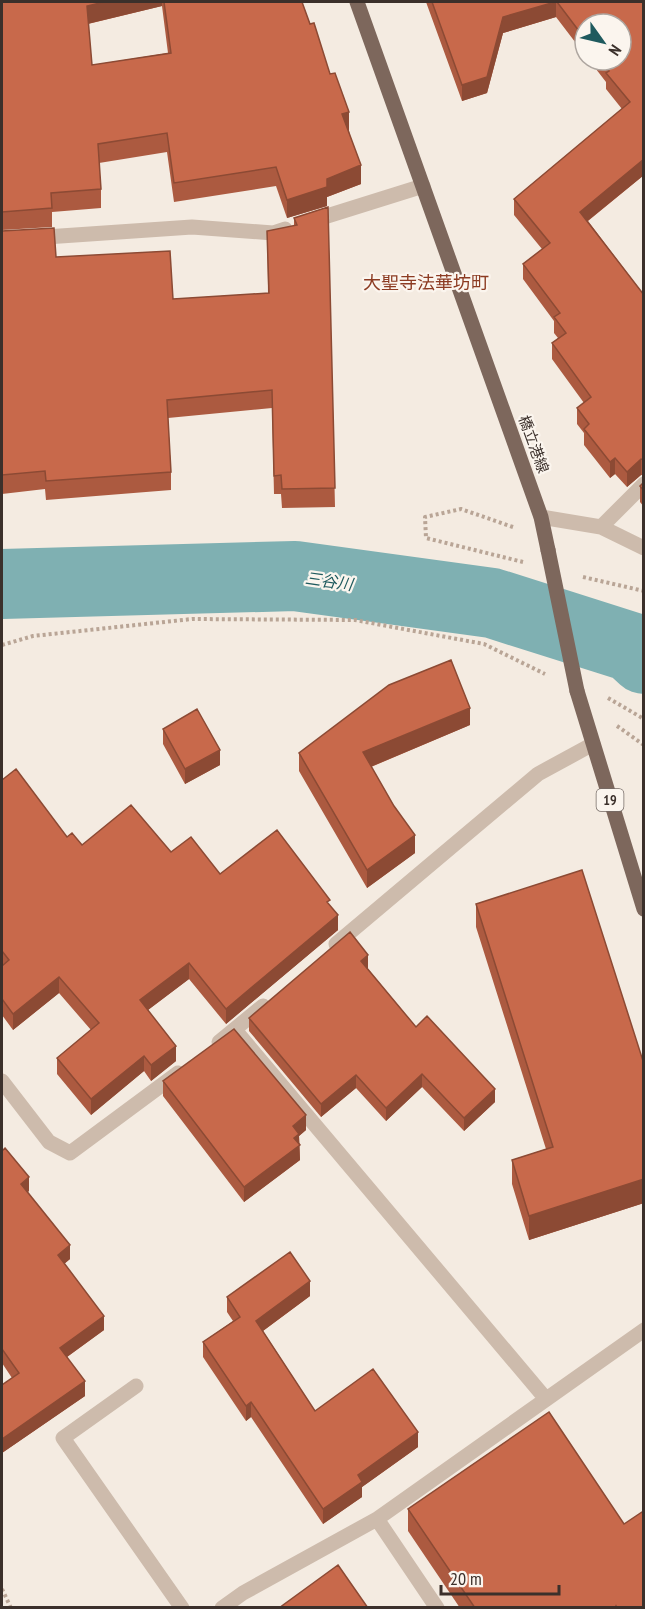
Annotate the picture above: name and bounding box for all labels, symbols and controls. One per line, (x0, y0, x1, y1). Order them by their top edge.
north arrow (573, 12, 633, 72)
text: N (605, 41, 626, 60)
district label: 大聖寺法華坊町 (363, 271, 489, 294)
street label: 橋立港線 (515, 413, 553, 475)
water label: 三谷川 (304, 568, 356, 595)
road number: 19 (596, 789, 624, 811)
scale bar (441, 1558, 560, 1596)
text: 20 m (450, 1567, 482, 1590)

